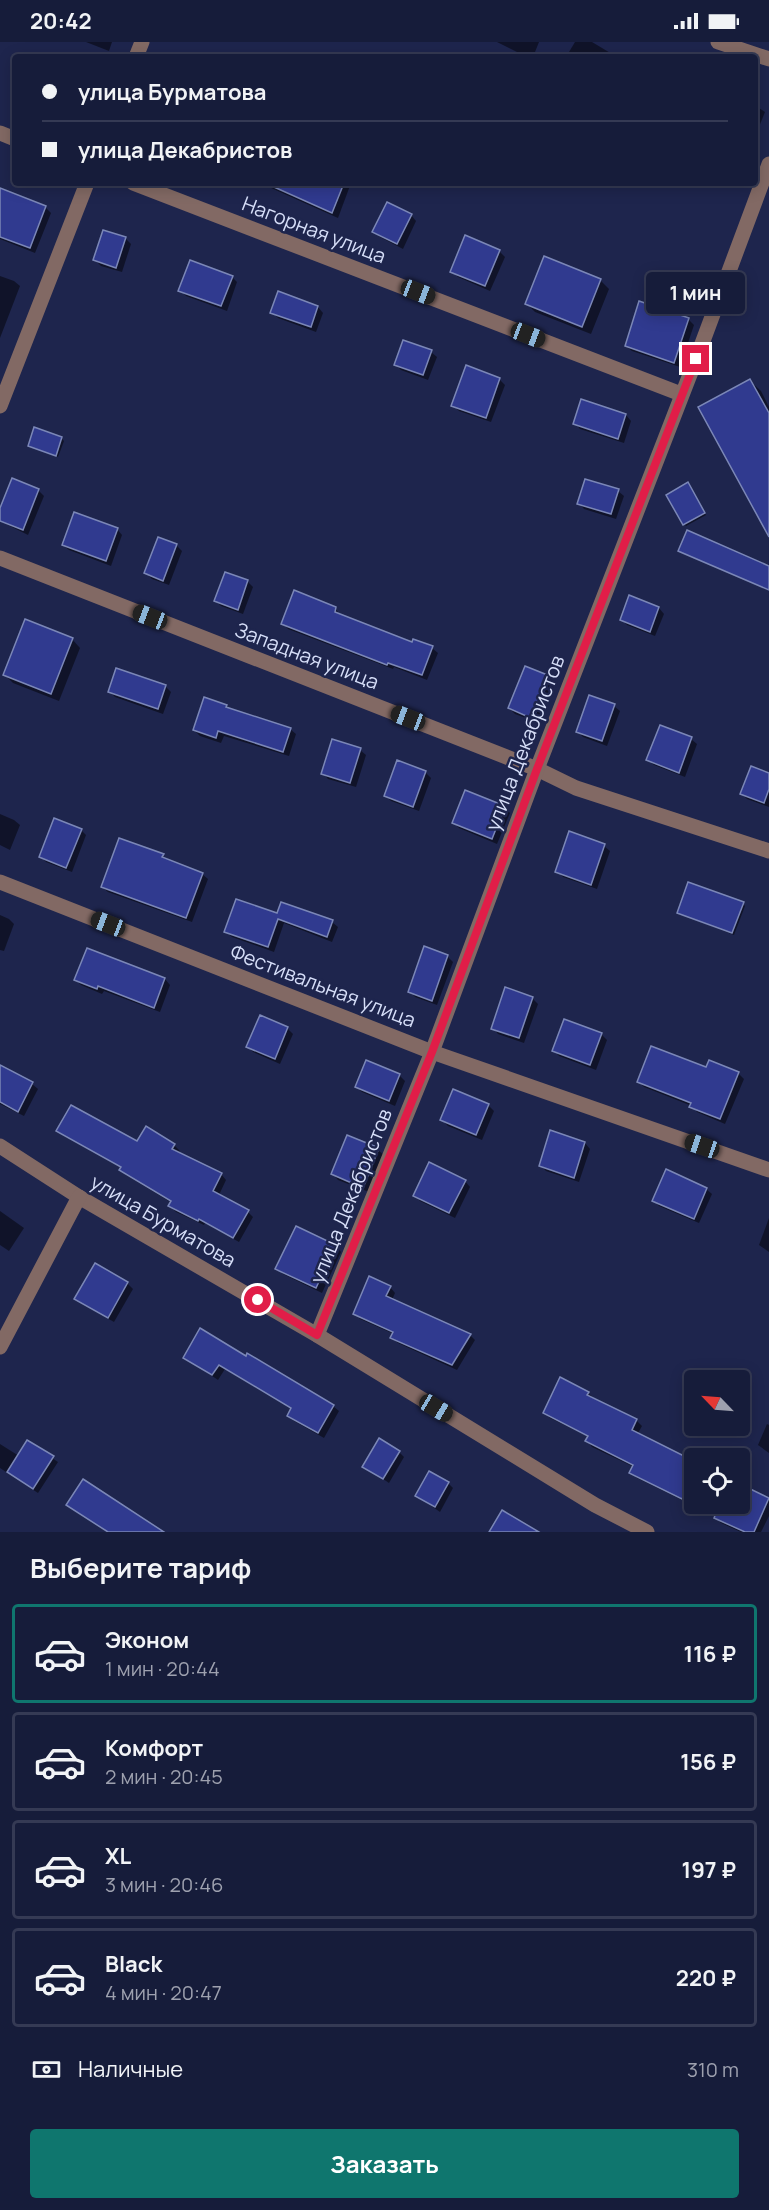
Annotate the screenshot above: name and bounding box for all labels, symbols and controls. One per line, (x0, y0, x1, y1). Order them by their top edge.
text: 20:42 (30, 6, 92, 36)
text: улица Бурматова (78, 77, 267, 107)
text: улица Декабристов (78, 135, 292, 165)
street label: Нагорная улица (238, 190, 390, 269)
callout: 1 мин (646, 272, 746, 314)
car (398, 277, 438, 307)
text: 1 мин (670, 279, 721, 306)
car (508, 320, 548, 350)
route end (682, 345, 709, 372)
car (130, 602, 170, 632)
street label: Западная улица (231, 616, 383, 695)
street label: улица Декабристов (479, 651, 571, 835)
car (388, 703, 428, 733)
car (88, 909, 128, 939)
street label: Фестивальная улица (227, 938, 420, 1033)
street label: улица Декабристов (303, 1104, 398, 1287)
car (682, 1132, 722, 1160)
street label: улица Бурматова (86, 1168, 241, 1273)
route start (244, 1286, 271, 1313)
north arrow (684, 1370, 750, 1436)
map controls (684, 1370, 750, 1514)
car (416, 1391, 456, 1425)
button: locate (684, 1448, 750, 1514)
text: Выберите тариф (30, 1549, 251, 1586)
text: Эконом (105, 1625, 189, 1655)
icon: car (33, 1627, 87, 1681)
text: 116 ₽ (684, 1639, 736, 1669)
text: 1 мин · 20:44 (105, 1655, 220, 1682)
text: Комфорт (105, 1733, 203, 1763)
icon: car (33, 1735, 87, 1789)
text: 156 ₽ (680, 1747, 736, 1777)
text: 2 мин · 20:45 (105, 1763, 223, 1790)
text: XL (105, 1841, 131, 1871)
icon: car (33, 1843, 87, 1897)
text: 197 ₽ (682, 1855, 736, 1885)
text: 3 мин · 20:46 (105, 1871, 223, 1898)
text: Black (105, 1949, 162, 1979)
icon: car (33, 1951, 87, 2005)
text: 220 ₽ (676, 1963, 736, 1993)
text: 4 мин · 20:47 (105, 1979, 222, 2006)
icon: cash (30, 2053, 63, 2086)
text: Наличные (78, 2054, 183, 2084)
text: 310 m (687, 2056, 739, 2083)
button: Заказать (30, 2129, 739, 2198)

